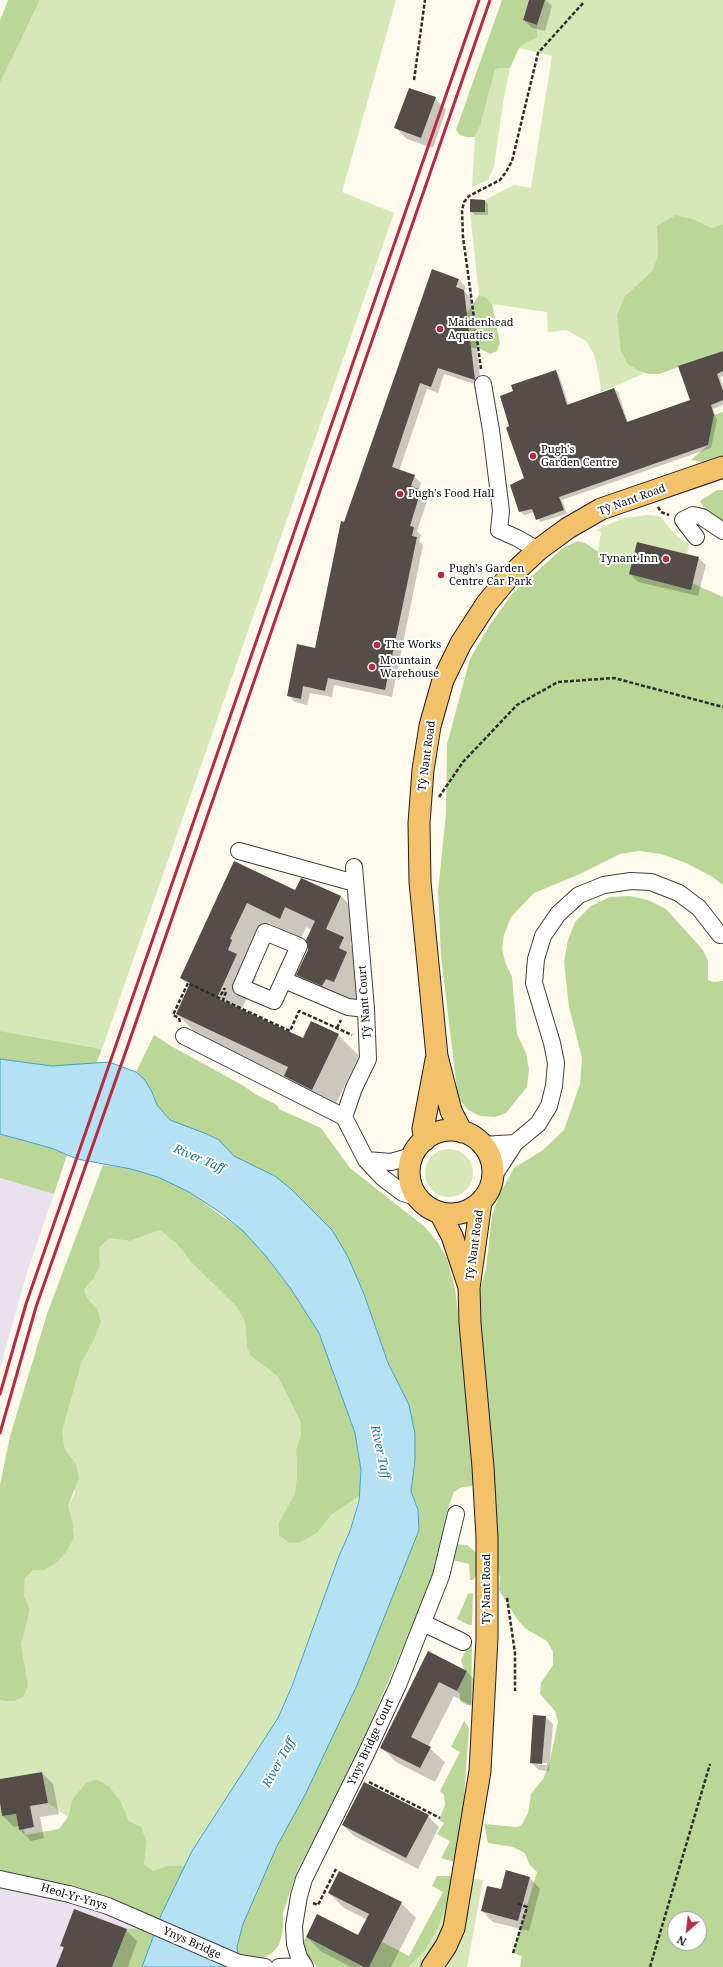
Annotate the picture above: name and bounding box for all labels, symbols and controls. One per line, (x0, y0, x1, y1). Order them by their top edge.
place label: Maidenhead Aquatics (448, 316, 514, 342)
marker: Maidenhead Aquatics (435, 324, 445, 334)
place label: Pugh's Garden Centre (541, 443, 617, 469)
marker: Pugh's Garden Centre (528, 451, 538, 461)
street label: Tŷ Nant Road (597, 482, 667, 518)
place label: Pugh's Food Hall (408, 487, 494, 501)
marker: Pugh's Food Hall (395, 489, 405, 499)
place label: Tynant Inn (600, 552, 658, 566)
marker: Tynant Inn (661, 554, 671, 564)
place label: Pugh's Garden Centre Car Park (449, 562, 532, 588)
marker: Pugh's Garden Centre Car Park (436, 570, 446, 580)
place label: The Works (385, 638, 441, 652)
marker: The Works (372, 640, 382, 650)
place label: Mountain Warehouse (380, 654, 439, 680)
marker: Mountain Warehouse (367, 662, 377, 672)
street label: Tŷ Nant Road (416, 720, 438, 792)
street label: Tŷ Nant Court (356, 965, 374, 1039)
water label: River Taff (171, 1142, 227, 1176)
street label: Tŷ Nant Road (464, 1209, 486, 1281)
water label: River Taff (367, 1424, 393, 1480)
street label: Tŷ Nant Road (480, 1554, 494, 1624)
street label: Ynys Bridge Court (345, 1697, 397, 1787)
water label: River Taff (260, 1736, 298, 1790)
street label: Heol-Yr-Ynys (39, 1881, 109, 1913)
north arrow (667, 1911, 707, 1951)
street label: Ynys Bridge (161, 1924, 223, 1962)
text: N (674, 1932, 689, 1950)

